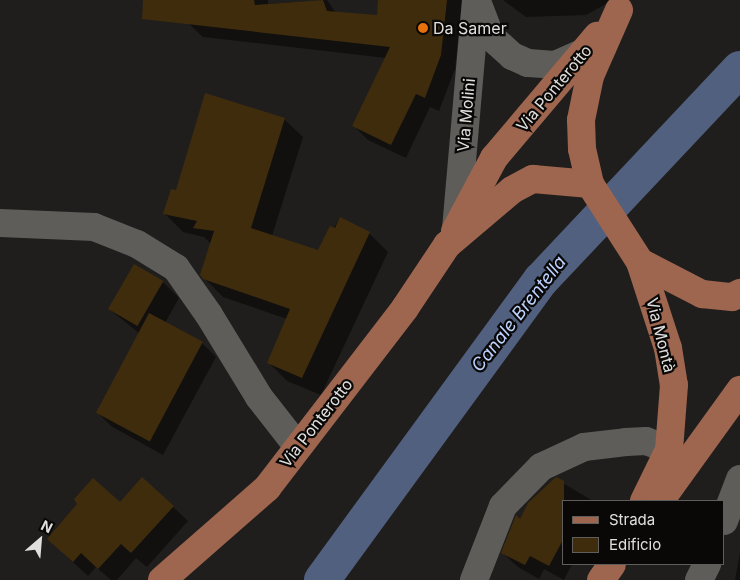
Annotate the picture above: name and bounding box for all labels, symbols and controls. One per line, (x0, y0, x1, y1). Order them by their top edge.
place label: Da Samer (433, 18, 507, 38)
marker: Da Samer (417, 22, 429, 34)
street label: Via Ponterotto (512, 41, 596, 135)
street label: Via Molini (453, 78, 479, 152)
water label: Canale Brentella (467, 252, 571, 376)
street label: Via Montà (642, 296, 680, 374)
street label: Via Ponterotto (276, 375, 356, 471)
legend (562, 500, 725, 565)
text: Strada (609, 510, 655, 529)
north arrow (15, 515, 65, 565)
text: N (38, 516, 56, 536)
text: Edificio (609, 535, 661, 554)

